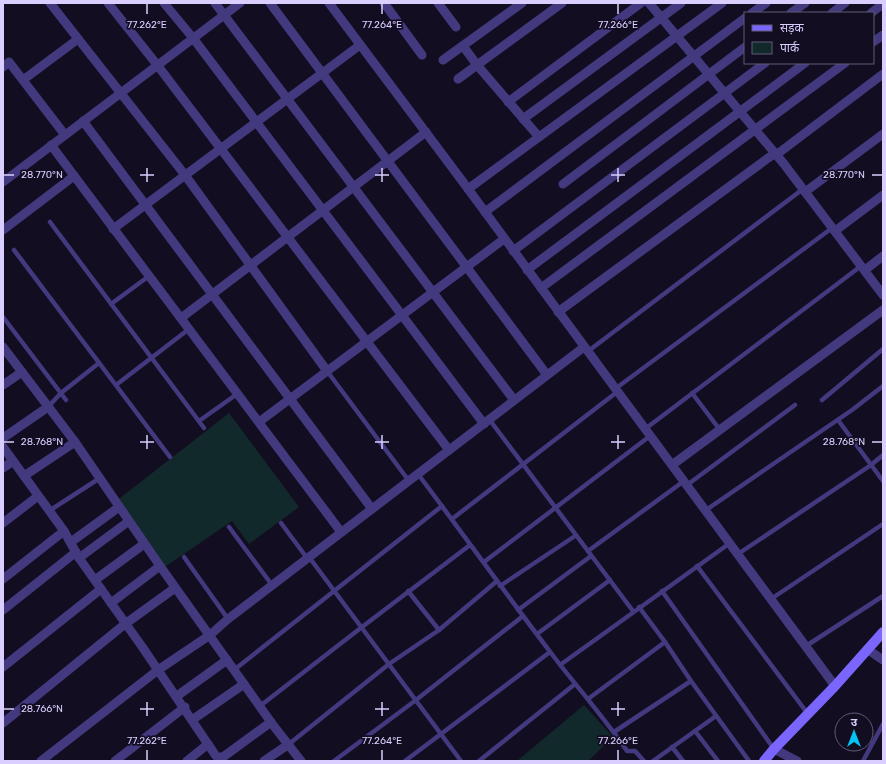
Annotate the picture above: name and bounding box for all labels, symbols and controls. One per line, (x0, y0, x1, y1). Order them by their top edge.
legend (744, 12, 874, 64)
text: 77.262°E (127, 19, 167, 31)
text: 77.264°E (362, 19, 402, 31)
text: 77.266°E (598, 19, 638, 31)
text: सड़क (780, 21, 805, 35)
text: पार्क (780, 41, 800, 55)
text: 28.770°N (21, 169, 63, 181)
text: 28.770°N (823, 169, 865, 181)
text: 28.768°N (21, 436, 63, 448)
text: 28.768°N (823, 436, 865, 448)
text: 28.766°N (21, 703, 63, 715)
north arrow (834, 712, 874, 752)
text: उ (851, 716, 858, 729)
text: 77.262°E (127, 735, 167, 747)
text: 77.264°E (362, 735, 402, 747)
text: 77.266°E (598, 735, 638, 747)

